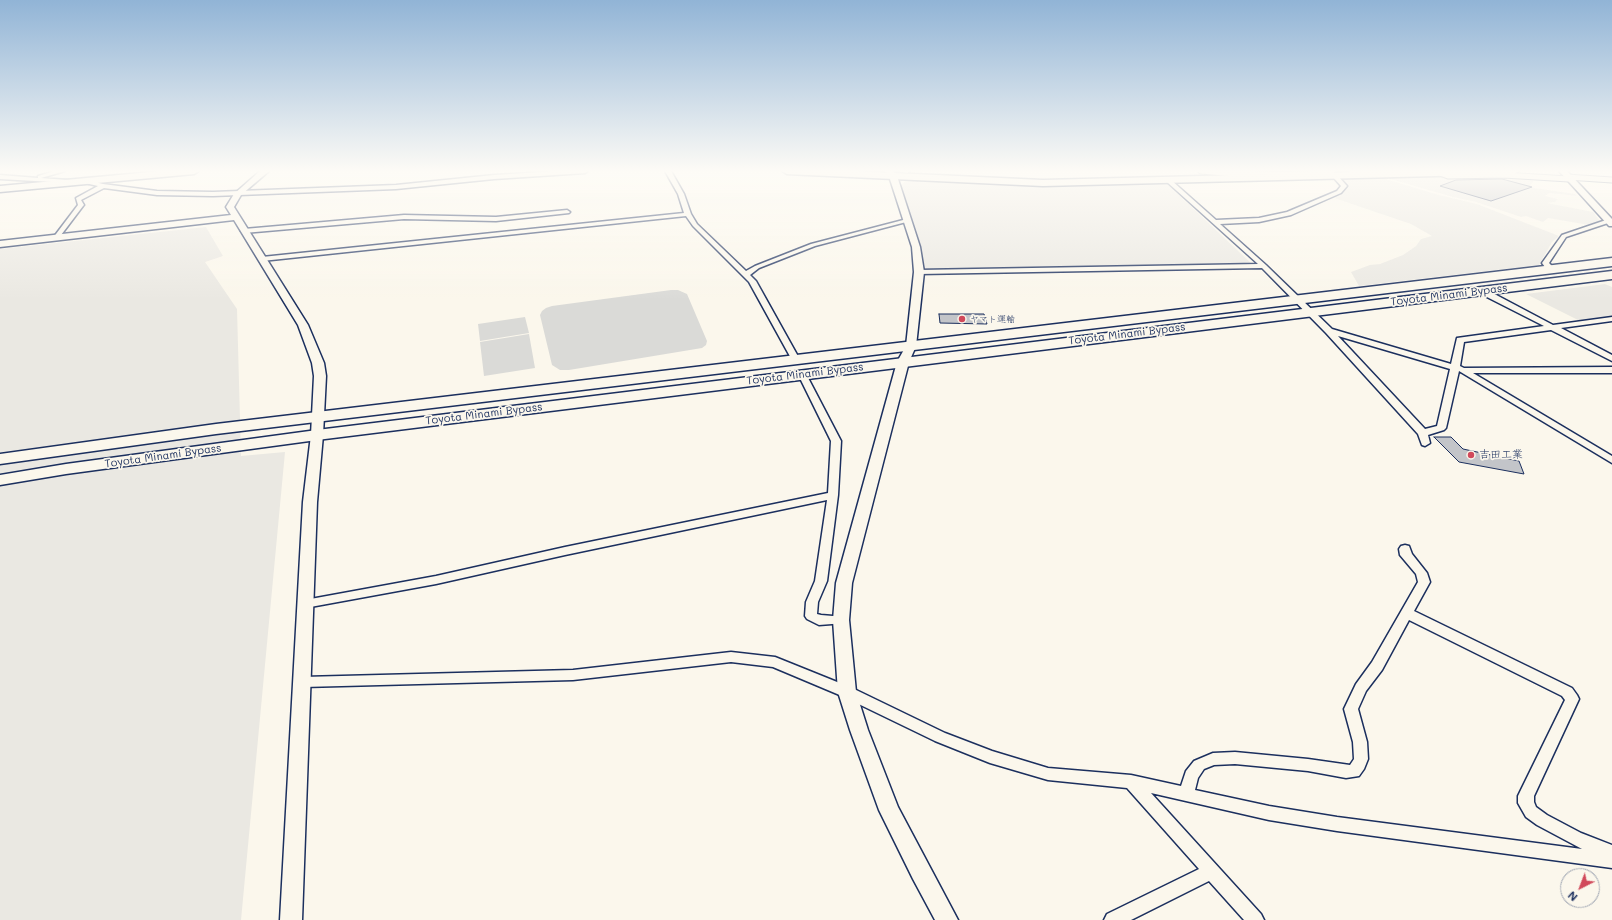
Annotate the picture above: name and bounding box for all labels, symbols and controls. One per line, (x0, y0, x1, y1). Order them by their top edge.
street label: Toyota Minami Bypass (1390, 281, 1508, 309)
marker: ヤマト運輸 (957, 314, 967, 324)
place label: ヤマト運輸 (970, 314, 1015, 324)
street label: Toyota Minami Bypass (1068, 320, 1186, 348)
street label: Toyota Minami Bypass (746, 360, 864, 388)
street label: Toyota Minami Bypass (425, 400, 543, 428)
street label: Toyota Minami Bypass (104, 441, 222, 471)
place label: 吉田工業 (1479, 448, 1523, 462)
marker: 吉田工業 (1466, 450, 1476, 460)
north arrow (1560, 868, 1600, 908)
text: N (1564, 888, 1580, 905)

